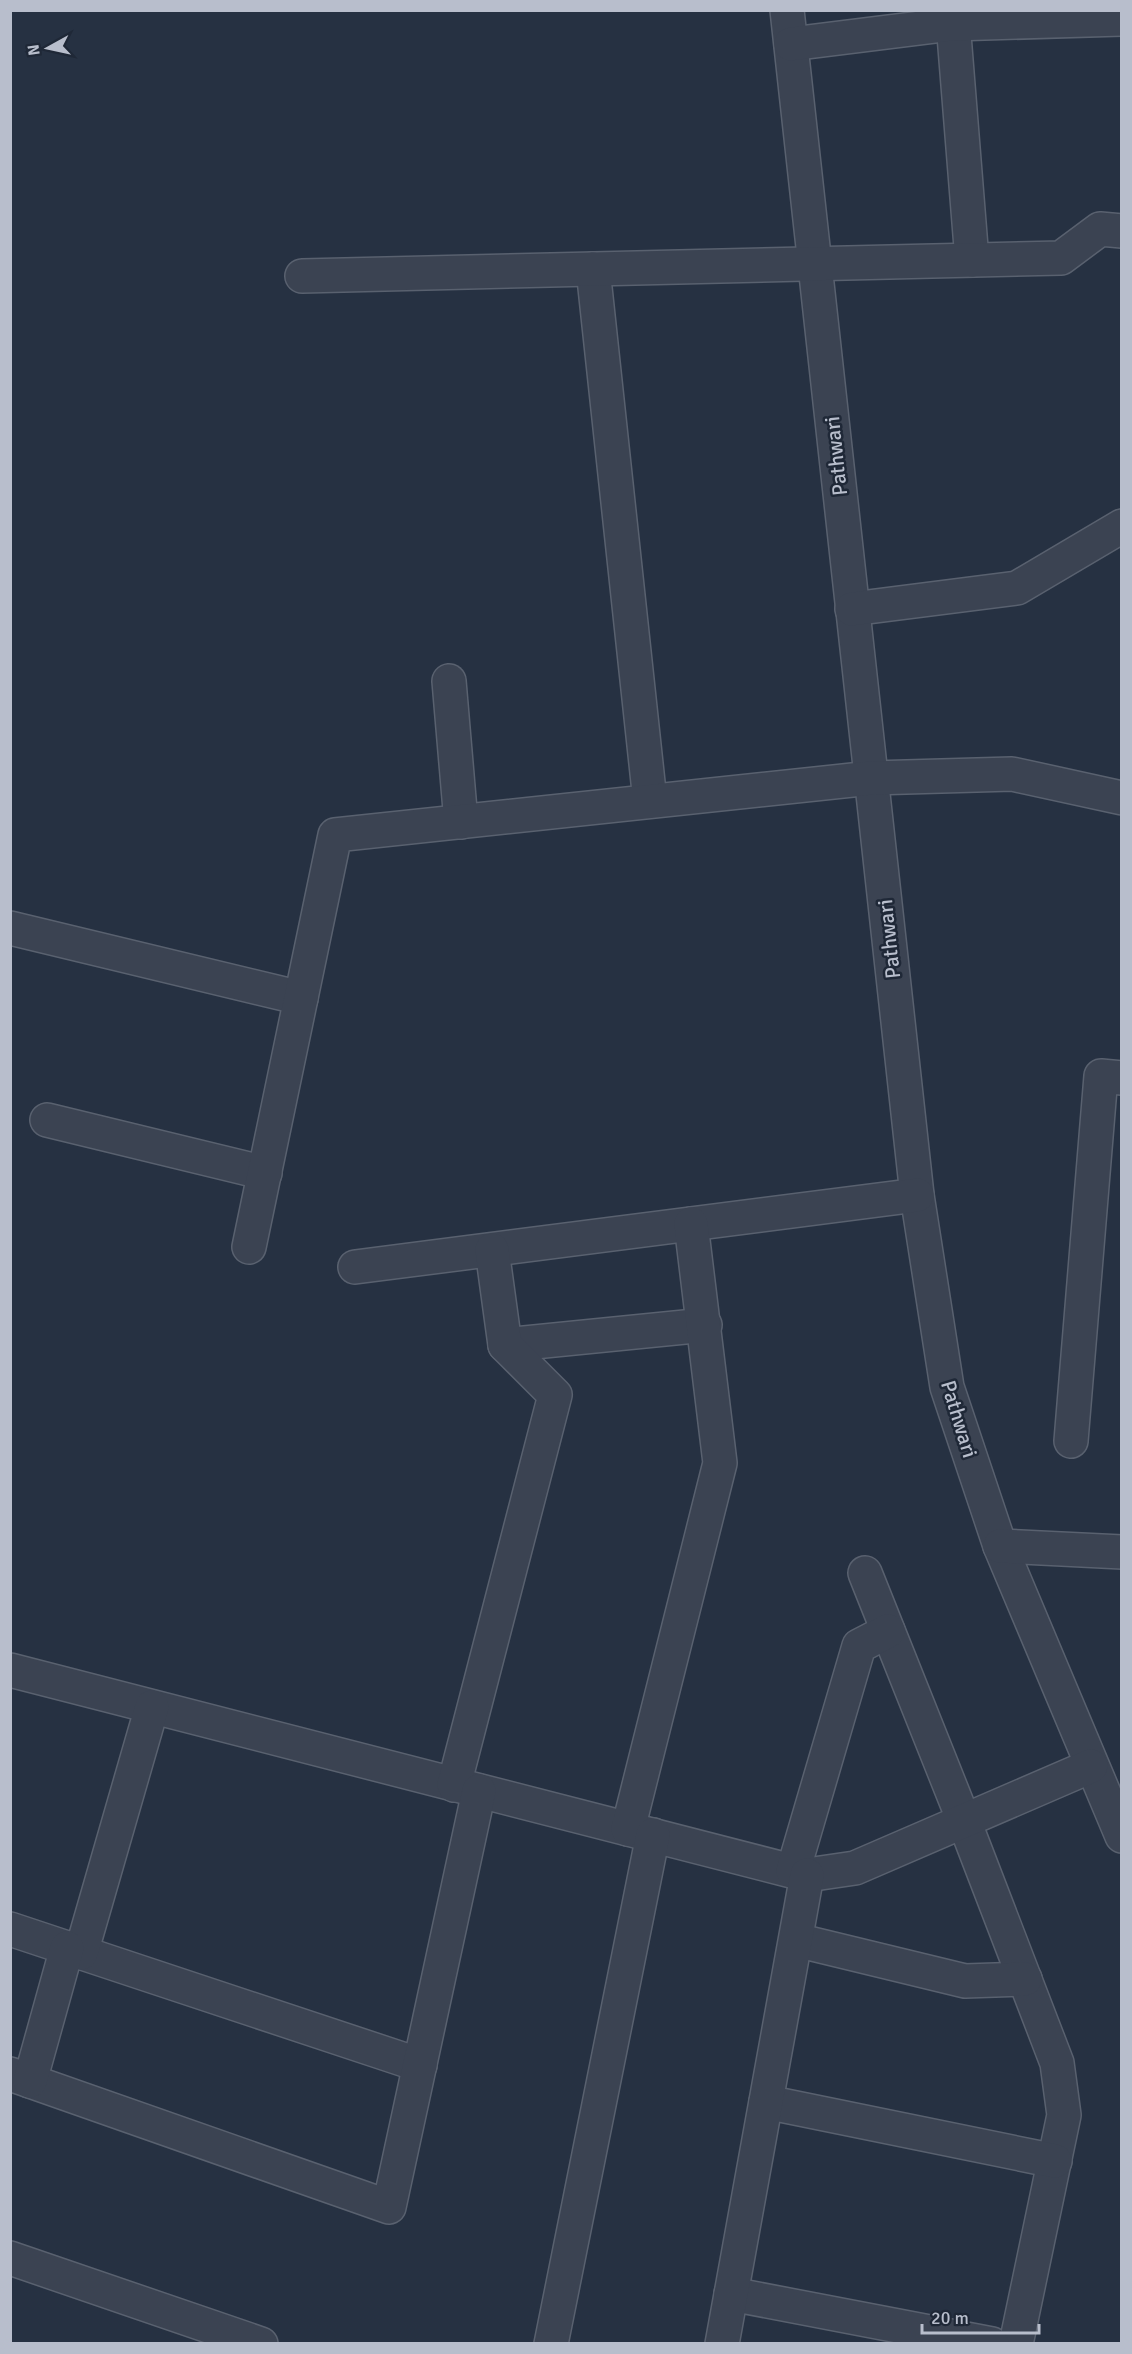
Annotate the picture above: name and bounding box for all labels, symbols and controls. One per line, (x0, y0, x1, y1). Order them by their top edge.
north arrow (18, 18, 78, 78)
text: N (23, 43, 45, 57)
street label: Pathwari (819, 415, 853, 497)
street label: Pathwari (872, 898, 906, 980)
street label: Pathwari (935, 1377, 983, 1461)
scale bar (922, 2297, 1039, 2335)
text: 20 m (931, 2307, 969, 2329)

